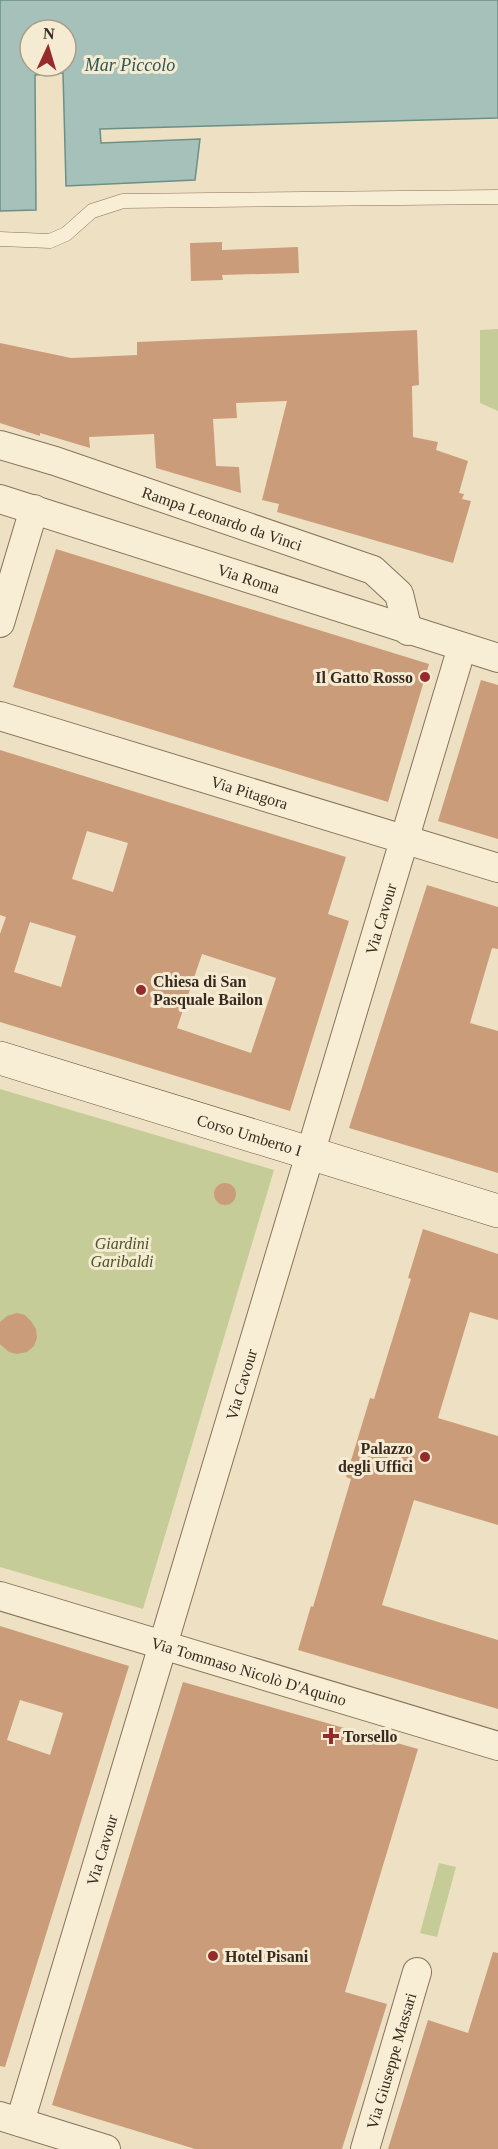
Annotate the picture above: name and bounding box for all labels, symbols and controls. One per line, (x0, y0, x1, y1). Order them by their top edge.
north arrow (18, 18, 78, 78)
text: N (43, 25, 56, 42)
water label: Mar Piccolo (84, 55, 175, 75)
street label: Rampa Leonardo da Vinci (140, 483, 305, 554)
street label: Via Roma (215, 560, 282, 596)
place label: Il Gatto Rosso (315, 669, 413, 686)
marker: Il Gatto Rosso (418, 670, 432, 684)
street label: Via Pitagora (209, 772, 290, 812)
street label: Via Cavour (362, 881, 399, 956)
place label: Chiesa di San Pasquale Bailon (153, 973, 263, 1009)
marker: Chiesa di San Pasquale Bailon (134, 983, 148, 997)
street label: Corso Umberto I (195, 1111, 304, 1159)
park label: Giardini Garibaldi (90, 1235, 154, 1270)
street label: Via Cavour (222, 1346, 260, 1422)
place label: Palazzo degli Uffici (338, 1440, 414, 1476)
marker: Palazzo degli Uffici (418, 1450, 432, 1464)
street label: Via Tommaso Nicolò D'Aquino (149, 1634, 349, 1708)
place label: Torsello (343, 1728, 398, 1745)
marker: Torsello (324, 1729, 338, 1743)
street label: Via Cavour (83, 1812, 120, 1887)
place label: Hotel Pisani (225, 1948, 309, 1965)
marker: Hotel Pisani (206, 1949, 220, 1963)
street label: Via Giuseppe Massari (363, 1990, 419, 2131)

